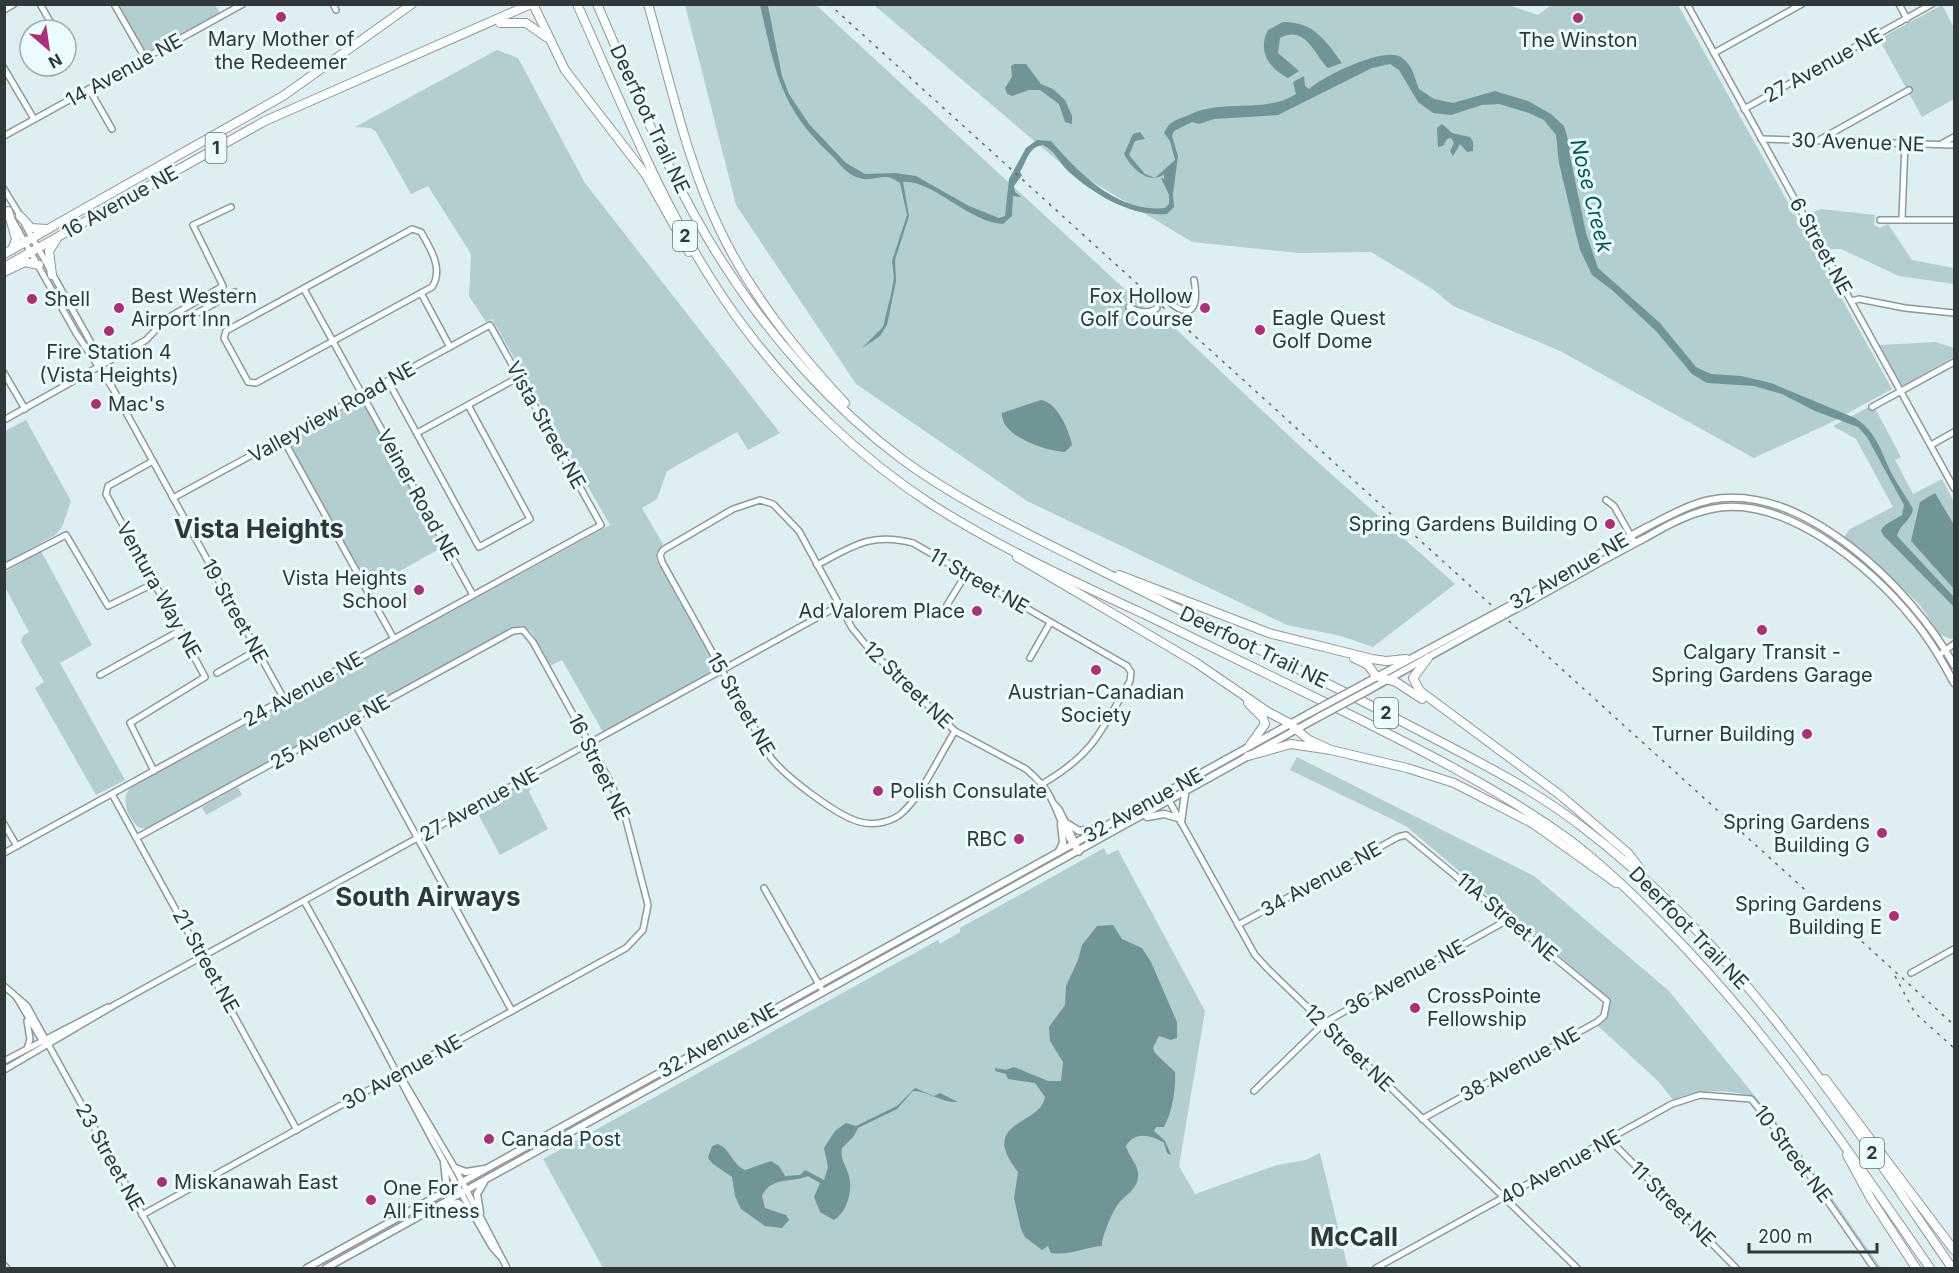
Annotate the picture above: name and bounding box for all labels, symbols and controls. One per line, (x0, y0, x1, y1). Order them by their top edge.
marker: Mary Mother of the Redeemer (274, 10, 288, 24)
marker: The Winston (1571, 11, 1585, 25)
north arrow (18, 18, 78, 78)
street label: 27 Avenue NE (1759, 22, 1887, 108)
place label: Mary Mother of the Redeemer (208, 27, 355, 74)
street label: 14 Avenue NE (61, 28, 187, 112)
place label: The Winston (1518, 28, 1638, 52)
street label: Deerfoot Trail NE (605, 41, 695, 197)
text: N (45, 49, 65, 73)
street label: 30 Avenue NE (1791, 128, 1925, 156)
road number: 1 (206, 133, 226, 163)
water label: Nose Creek (1565, 137, 1618, 256)
street label: 16 Avenue NE (58, 160, 182, 244)
street label: 6 Street NE (1785, 193, 1857, 299)
road number: 2 (673, 221, 697, 251)
place label: Best Western Airport Inn (131, 284, 257, 331)
place label: Fox Hollow Golf Course (1080, 284, 1193, 331)
place label: Shell (44, 287, 90, 311)
marker: Shell (25, 292, 39, 306)
marker: Best Western Airport Inn (112, 301, 126, 315)
marker: Fox Hollow Golf Course (1198, 301, 1212, 315)
place label: Eagle Quest Golf Dome (1272, 306, 1386, 353)
marker: Eagle Quest Golf Dome (1253, 323, 1267, 337)
marker: Fire Station 4 (Vista Heights) (102, 324, 116, 338)
place label: Fire Station 4 (Vista Heights) (39, 340, 179, 387)
street label: Valleyview Road NE (245, 356, 419, 468)
street label: Vista Street NE (501, 357, 591, 493)
place label: Mac's (108, 392, 165, 416)
marker: Mac's (89, 397, 103, 411)
street label: Veiner Road NE (372, 425, 464, 565)
place label: Spring Gardens Building O (1349, 512, 1598, 536)
district label: Vista Heights (174, 513, 344, 544)
street label: Ventura Way NE (112, 517, 206, 663)
marker: Spring Gardens Building O (1603, 517, 1617, 531)
street label: 32 Avenue NE (1505, 527, 1633, 615)
street label: 11 Street NE (925, 543, 1033, 619)
street label: 19 Street NE (197, 555, 273, 667)
place label: Vista Heights School (282, 566, 407, 613)
marker: Vista Heights School (412, 583, 426, 597)
place label: Ad Valorem Place (799, 599, 965, 623)
street label: Deerfoot Trail NE (1176, 601, 1332, 693)
marker: Ad Valorem Place (970, 604, 984, 618)
marker: Calgary Transit - Spring Gardens Garage (1755, 623, 1769, 637)
street label: 12 Street NE (858, 636, 958, 734)
place label: Calgary Transit - Spring Gardens Garage (1651, 640, 1873, 687)
street label: 24 Avenue NE (239, 646, 367, 732)
street label: 15 Street NE (702, 648, 780, 760)
marker: Austrian-Canadian Society (1089, 663, 1103, 677)
place label: Austrian-Canadian Society (1008, 680, 1184, 727)
street label: 25 Avenue NE (266, 689, 394, 775)
road number: 2 (1374, 698, 1398, 728)
street label: 16 Street NE (563, 710, 635, 824)
place label: Turner Building (1651, 722, 1795, 746)
marker: Turner Building (1800, 727, 1814, 741)
street label: 27 Avenue NE (415, 761, 543, 847)
street label: 32 Avenue NE (1079, 762, 1207, 848)
place label: Polish Consulate (890, 779, 1047, 803)
marker: Polish Consulate (871, 784, 885, 798)
place label: Spring Gardens Building G (1723, 810, 1870, 857)
marker: Spring Gardens Building G (1875, 826, 1889, 840)
place label: RBC (966, 827, 1007, 851)
marker: RBC (1012, 832, 1026, 846)
street label: 34 Avenue NE (1257, 836, 1385, 922)
street label: Deerfoot Trail NE (1624, 862, 1754, 994)
street label: 11A Street NE (1451, 868, 1563, 966)
district label: South Airways (335, 881, 521, 912)
place label: Spring Gardens Building E (1735, 892, 1882, 939)
street label: 21 Street NE (168, 905, 244, 1017)
marker: Spring Gardens Building E (1887, 909, 1901, 923)
street label: 36 Avenue NE (1341, 934, 1469, 1020)
place label: CrossPointe Fellowship (1427, 984, 1541, 1031)
street label: 32 Avenue NE (654, 997, 782, 1083)
street label: 12 Street NE (1299, 999, 1399, 1097)
marker: CrossPointe Fellowship (1408, 1001, 1422, 1015)
street label: 38 Avenue NE (1456, 1021, 1584, 1107)
street label: 30 Avenue NE (338, 1029, 466, 1115)
street label: 23 Street NE (71, 1099, 149, 1215)
street label: 10 Street NE (1749, 1101, 1837, 1207)
street label: 40 Avenue NE (1496, 1124, 1624, 1210)
place label: Canada Post (501, 1127, 621, 1151)
marker: Canada Post (482, 1132, 496, 1146)
road number: 2 (1860, 1138, 1884, 1168)
street label: 11 Street NE (1625, 1156, 1721, 1252)
place label: Miskanawah East (174, 1170, 339, 1194)
marker: Miskanawah East (155, 1175, 169, 1189)
place label: One For All Fitness (383, 1176, 480, 1223)
marker: One For All Fitness (364, 1193, 378, 1207)
scale bar (1749, 1216, 1876, 1254)
district label: McCall (1310, 1221, 1398, 1252)
text: 200 m (1758, 1226, 1813, 1247)

